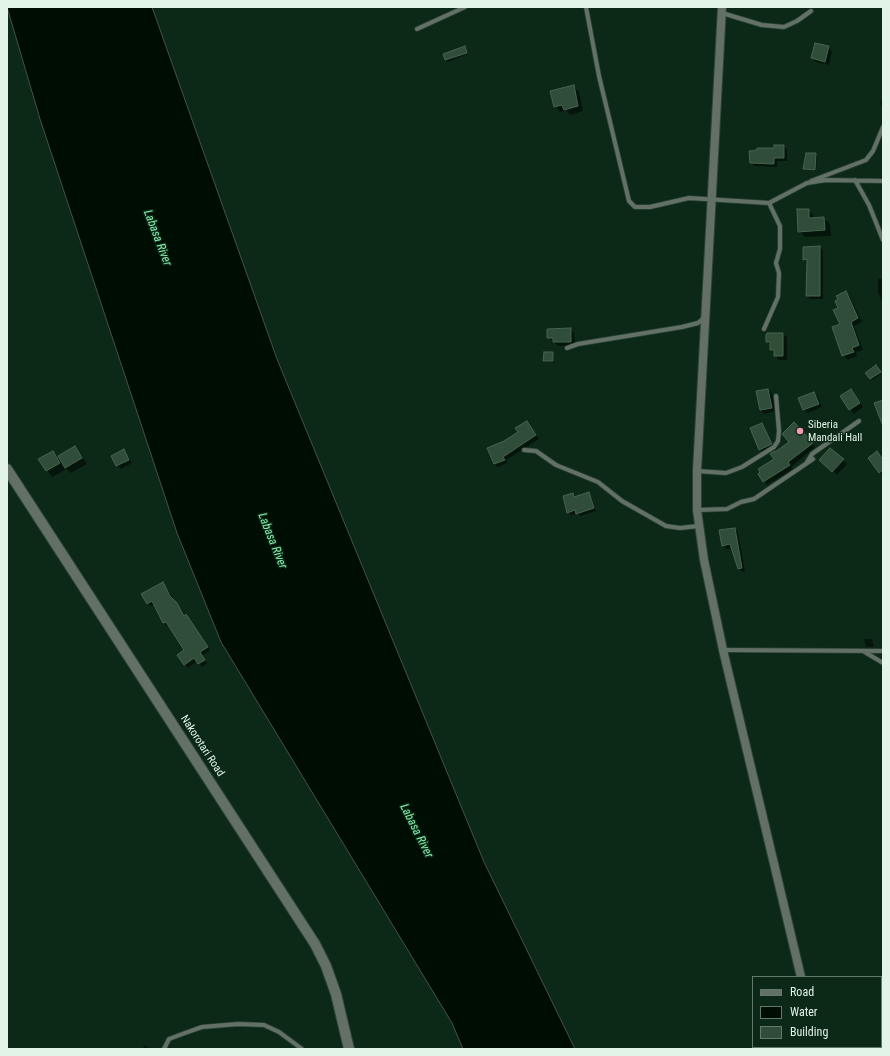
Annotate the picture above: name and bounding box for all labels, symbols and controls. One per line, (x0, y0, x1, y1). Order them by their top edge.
water label: Labasa River (140, 208, 174, 268)
place label: Siberia Mandali Hall (808, 418, 862, 444)
marker: Siberia Mandali Hall (795, 426, 805, 436)
water label: Labasa River (254, 511, 290, 571)
street label: Nakorotari Road (177, 713, 227, 779)
water label: Labasa River (396, 802, 436, 860)
legend (752, 976, 882, 1048)
text: Road (790, 985, 814, 999)
text: Water (790, 1005, 818, 1019)
text: Building (790, 1025, 828, 1039)

